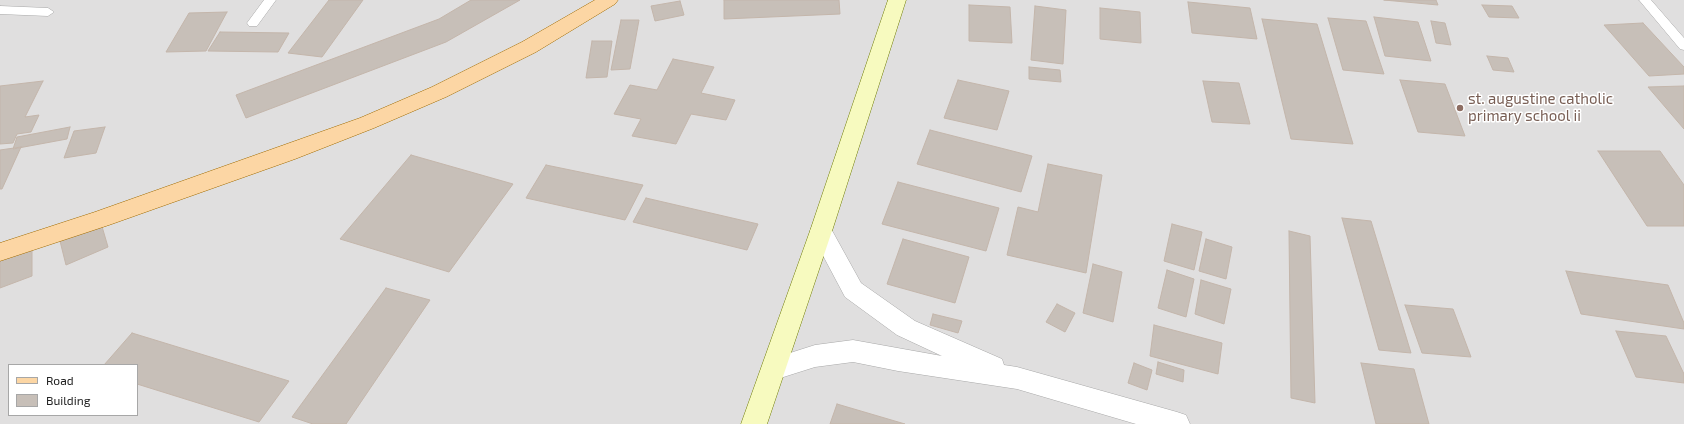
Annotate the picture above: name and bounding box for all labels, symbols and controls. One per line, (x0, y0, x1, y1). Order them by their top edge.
place label: st. augustine catholic primary school ii (1468, 90, 1613, 125)
marker: st. augustine catholic primary school ii (1455, 103, 1465, 113)
legend (8, 364, 138, 416)
text: Road (46, 373, 74, 387)
text: Building (46, 393, 90, 407)

